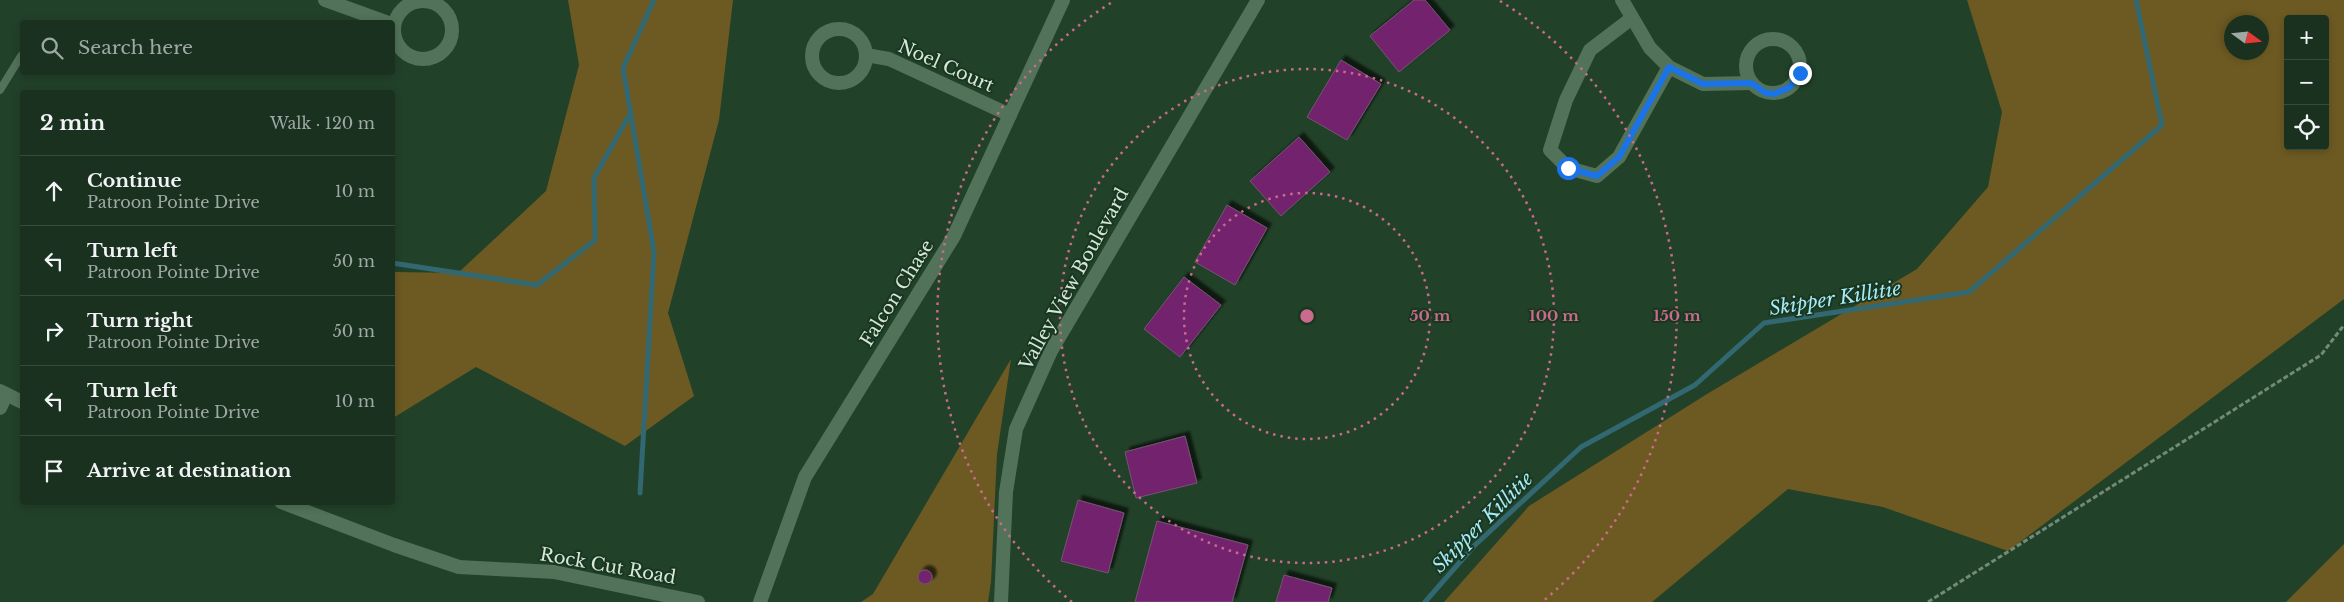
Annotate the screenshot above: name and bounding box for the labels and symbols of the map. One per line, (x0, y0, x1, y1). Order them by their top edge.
north arrow (2224, 15, 2269, 60)
street label: Noel Court (895, 35, 997, 97)
route end (1789, 62, 1812, 85)
route start (1557, 157, 1580, 180)
street label: Valley View Boulevard (1014, 184, 1133, 375)
street label: Falcon Chase (855, 236, 939, 350)
water label: Skipper Killitie (1768, 277, 1903, 320)
text: 50 m (1410, 306, 1451, 325)
text: 100 m (1529, 306, 1579, 325)
text: 150 m (1653, 306, 1701, 325)
centre of rings (1298, 307, 1316, 325)
water label: Skipper Killitie (1427, 467, 1538, 578)
street label: Rock Cut Road (538, 543, 678, 589)

